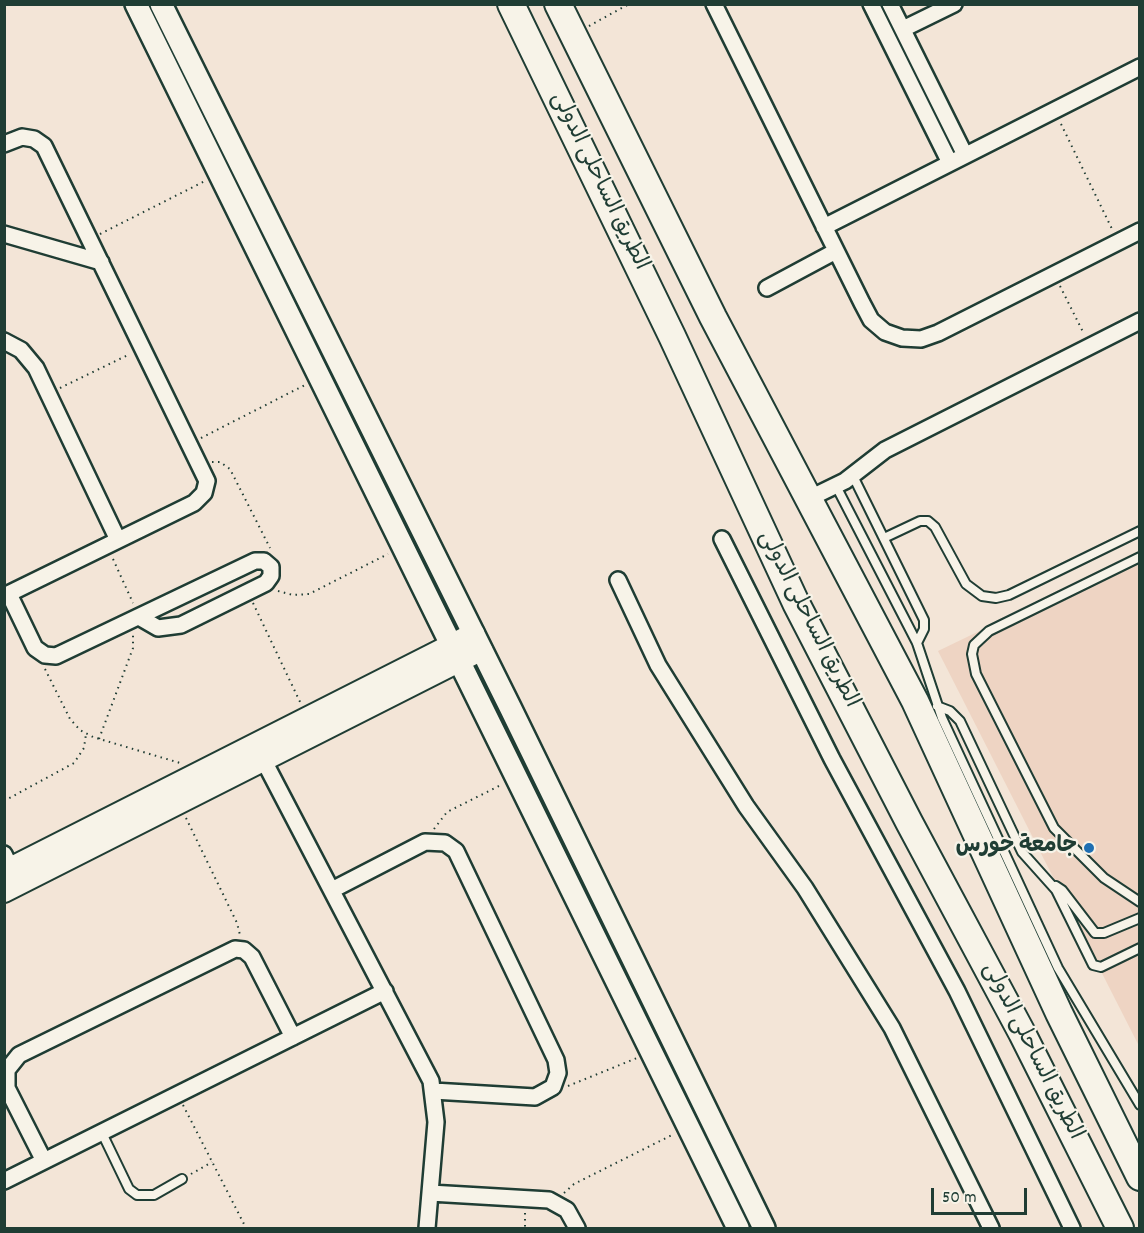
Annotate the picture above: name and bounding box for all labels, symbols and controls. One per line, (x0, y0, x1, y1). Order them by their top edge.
street label: الطريق الساحلى الدولى (543, 89, 653, 275)
street label: الطريق الساحلى الدولى (751, 527, 863, 713)
place label: جامعة حورس (956, 835, 1077, 861)
marker: جامعة حورس (1082, 841, 1096, 855)
street label: الطريق الساحلى الدولى (975, 959, 1087, 1145)
scale bar (934, 1176, 1030, 1214)
text: 50 m (942, 1186, 977, 1211)

